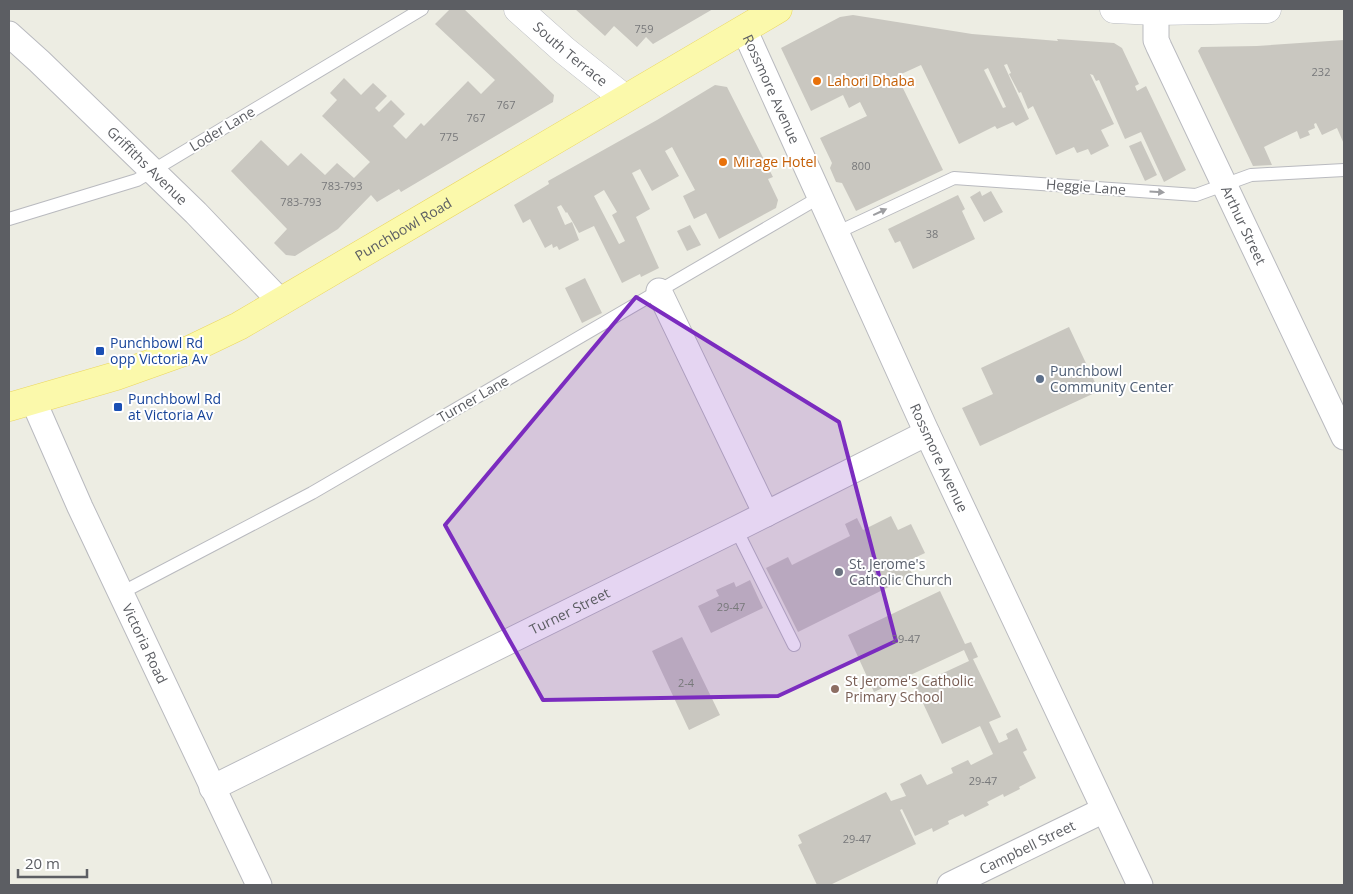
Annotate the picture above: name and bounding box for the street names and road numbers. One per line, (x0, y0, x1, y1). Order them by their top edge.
street label: South Terrace (529, 17, 612, 90)
street label: Rossmore Avenue (739, 31, 805, 147)
street label: Loder Lane (186, 102, 258, 156)
street label: Griffiths Avenue (103, 122, 192, 209)
street label: Heggie Lane (1045, 174, 1127, 199)
street label: Arthur Street (1217, 183, 1271, 268)
street label: Punchbowl Road (351, 193, 455, 265)
street label: Turner Lane (434, 370, 512, 427)
street label: Rossmore Avenue (906, 400, 973, 515)
street label: Turner Street (526, 583, 613, 639)
street label: Victoria Road (118, 600, 172, 686)
street label: Campbell Street (976, 815, 1078, 878)

